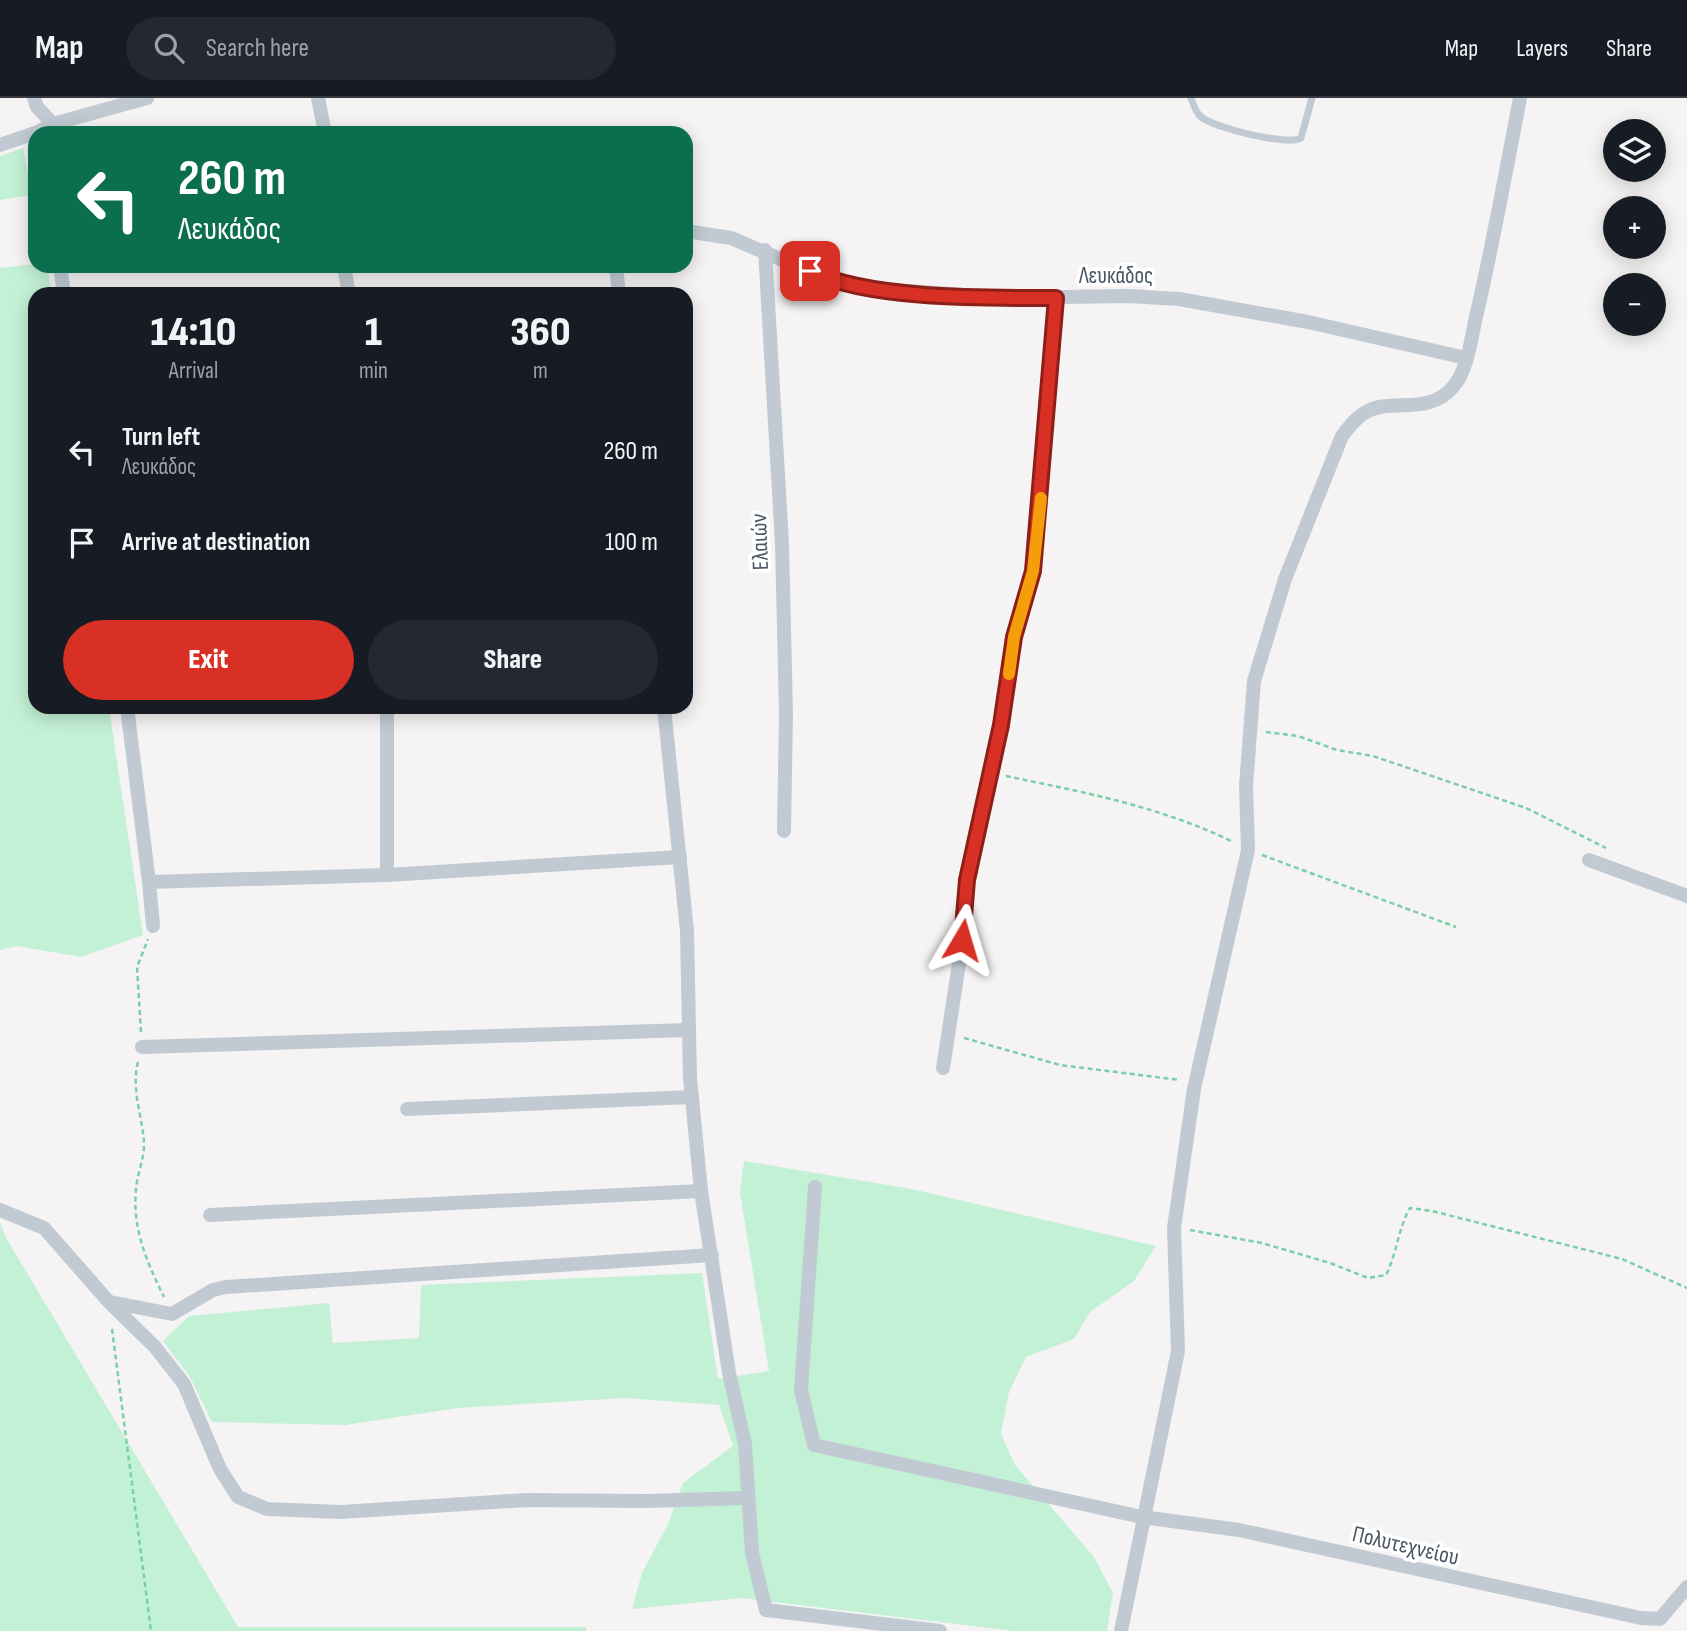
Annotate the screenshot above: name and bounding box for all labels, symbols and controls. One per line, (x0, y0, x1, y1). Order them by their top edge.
search box (126, 17, 616, 80)
text: Map (35, 28, 84, 68)
icon: search (150, 29, 188, 67)
text: Search here (206, 33, 309, 64)
text: Map (1445, 34, 1478, 63)
text: Layers (1516, 34, 1568, 63)
text: Share (1606, 34, 1652, 63)
map controls (1603, 119, 1666, 336)
button: layers (1603, 119, 1666, 182)
text: 260 m (178, 150, 286, 209)
icon: left (63, 154, 154, 245)
button: + (1603, 196, 1666, 259)
text: Λευκάδος (178, 210, 281, 249)
pin (780, 241, 840, 301)
icon: arrive (791, 252, 829, 290)
street label: Λευκάδος (1078, 262, 1153, 290)
button: − (1603, 273, 1666, 336)
text: 14:10 (150, 307, 236, 358)
text: 1 (365, 307, 382, 358)
text: 360 (510, 307, 571, 358)
text: Arrival (169, 357, 218, 385)
text: min (359, 357, 388, 385)
text: m (533, 357, 548, 385)
text: Turn left (122, 422, 200, 453)
icon: left (63, 433, 101, 471)
text: 260 m (603, 436, 658, 467)
text: Λευκάδος (122, 453, 196, 481)
street label: Ελαιών (745, 513, 775, 571)
icon: arrive (63, 524, 101, 562)
text: Arrive at destination (122, 527, 310, 558)
text: 100 m (605, 527, 658, 558)
button: Exit (63, 620, 354, 700)
button: Share (368, 620, 658, 700)
position arrow (925, 903, 999, 977)
street label: Πολυτεχνείου (1350, 1520, 1462, 1572)

